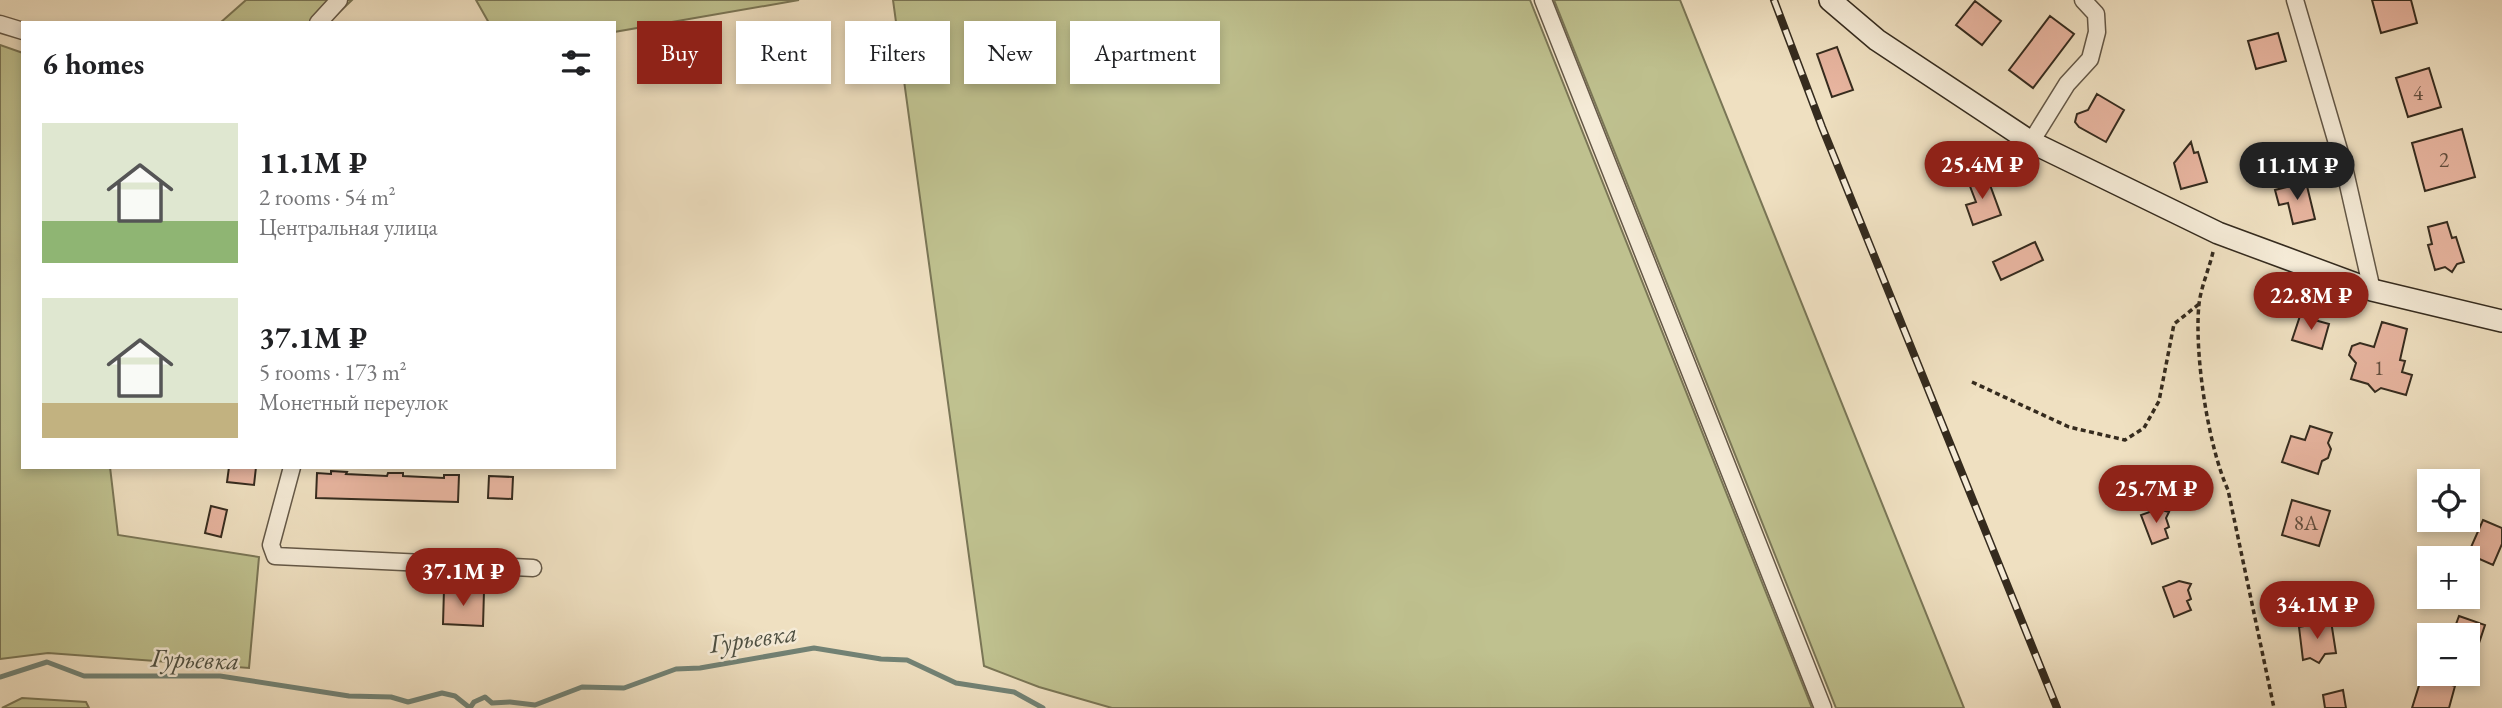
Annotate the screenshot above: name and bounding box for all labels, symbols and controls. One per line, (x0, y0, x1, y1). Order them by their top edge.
chip: Buy (637, 21, 722, 84)
chip: Rent (736, 21, 831, 84)
chip: Filters (845, 21, 950, 84)
chip: New (964, 21, 1056, 84)
chip: Apartment (1070, 21, 1220, 84)
text: 6 homes (42, 44, 144, 83)
icon: filters (557, 44, 595, 82)
house number: 4 (2413, 79, 2424, 106)
pin: 25.4M ₽ (1917, 142, 2047, 201)
pin: 11.1M ₽ (2232, 142, 2362, 202)
text: 11.1M ₽ (259, 143, 367, 182)
house number: 2 (2439, 146, 2449, 173)
text: 25.4M ₽ (1941, 149, 2023, 179)
text: 11.1M ₽ (2256, 150, 2338, 180)
icon: home (98, 151, 182, 235)
text: 2 rooms · 54 m² (259, 182, 396, 212)
text: Центральная улица (259, 212, 438, 242)
pin: 22.8M ₽ (2246, 272, 2376, 332)
text: 22.8M ₽ (2270, 280, 2352, 310)
text: 37.1M ₽ (259, 318, 367, 357)
icon: home (98, 326, 182, 410)
house number: 1 (2374, 354, 2384, 381)
text: 5 rooms · 173 m² (259, 357, 407, 387)
text: Монетный переулок (259, 387, 448, 417)
pin: 25.7M ₽ (2091, 466, 2221, 525)
map controls (2417, 469, 2480, 686)
button: locate (2417, 469, 2480, 532)
text: 25.7M ₽ (2115, 473, 2197, 503)
house number: 8А (2294, 509, 2319, 536)
button: + (2417, 546, 2480, 609)
pin: 37.1M ₽ (398, 548, 528, 608)
text: 37.1M ₽ (422, 556, 504, 586)
pin: 34.1M ₽ (2252, 582, 2382, 641)
text: 34.1M ₽ (2276, 589, 2358, 619)
water label: Гурьевка (706, 615, 799, 661)
button: − (2417, 623, 2480, 686)
water label: Гурьевка (149, 640, 240, 678)

